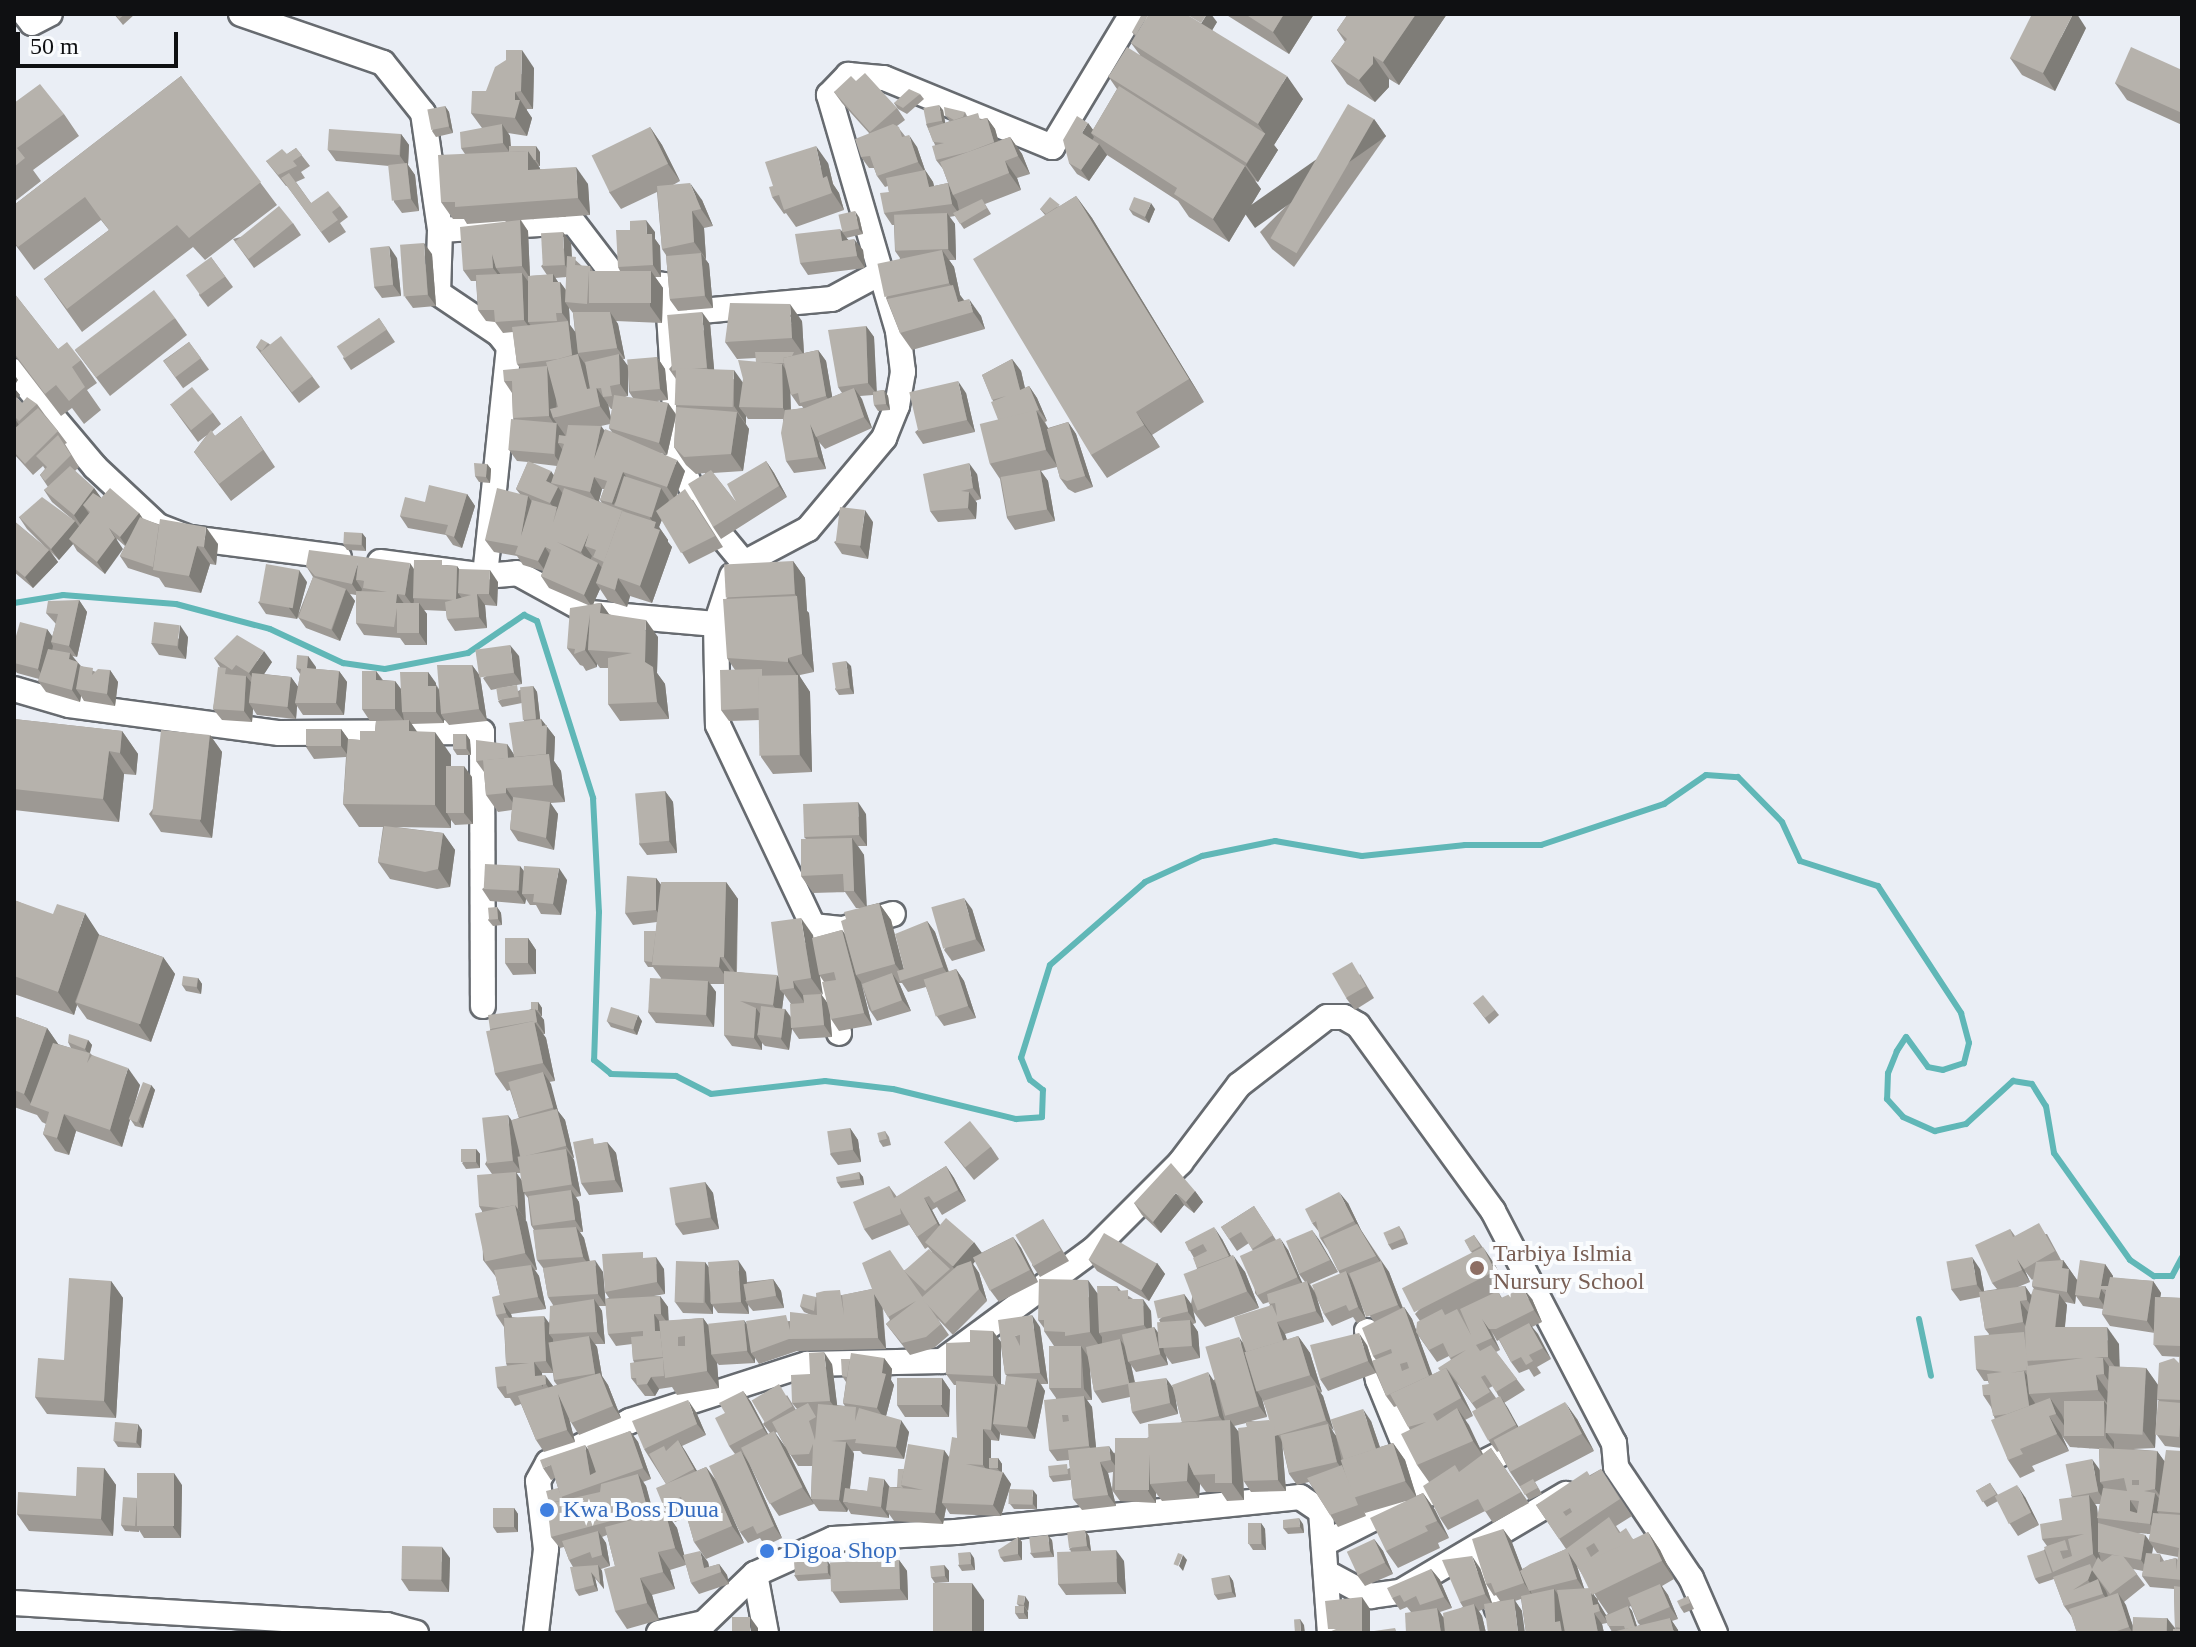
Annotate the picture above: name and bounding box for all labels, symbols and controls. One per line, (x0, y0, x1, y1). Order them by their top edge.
scale bar (20, 16, 182, 66)
text: 50 m (30, 33, 79, 59)
place label: Tarbiya Islmia Nursury School (1493, 1240, 1644, 1296)
marker: Tarbiya Islmia Nursury School (1468, 1259, 1486, 1277)
place label: Kwa Boss Duua (563, 1496, 719, 1524)
marker: Kwa Boss Duua (538, 1501, 556, 1519)
place label: Digoa Shop (783, 1537, 897, 1565)
marker: Digoa Shop (758, 1542, 776, 1560)

